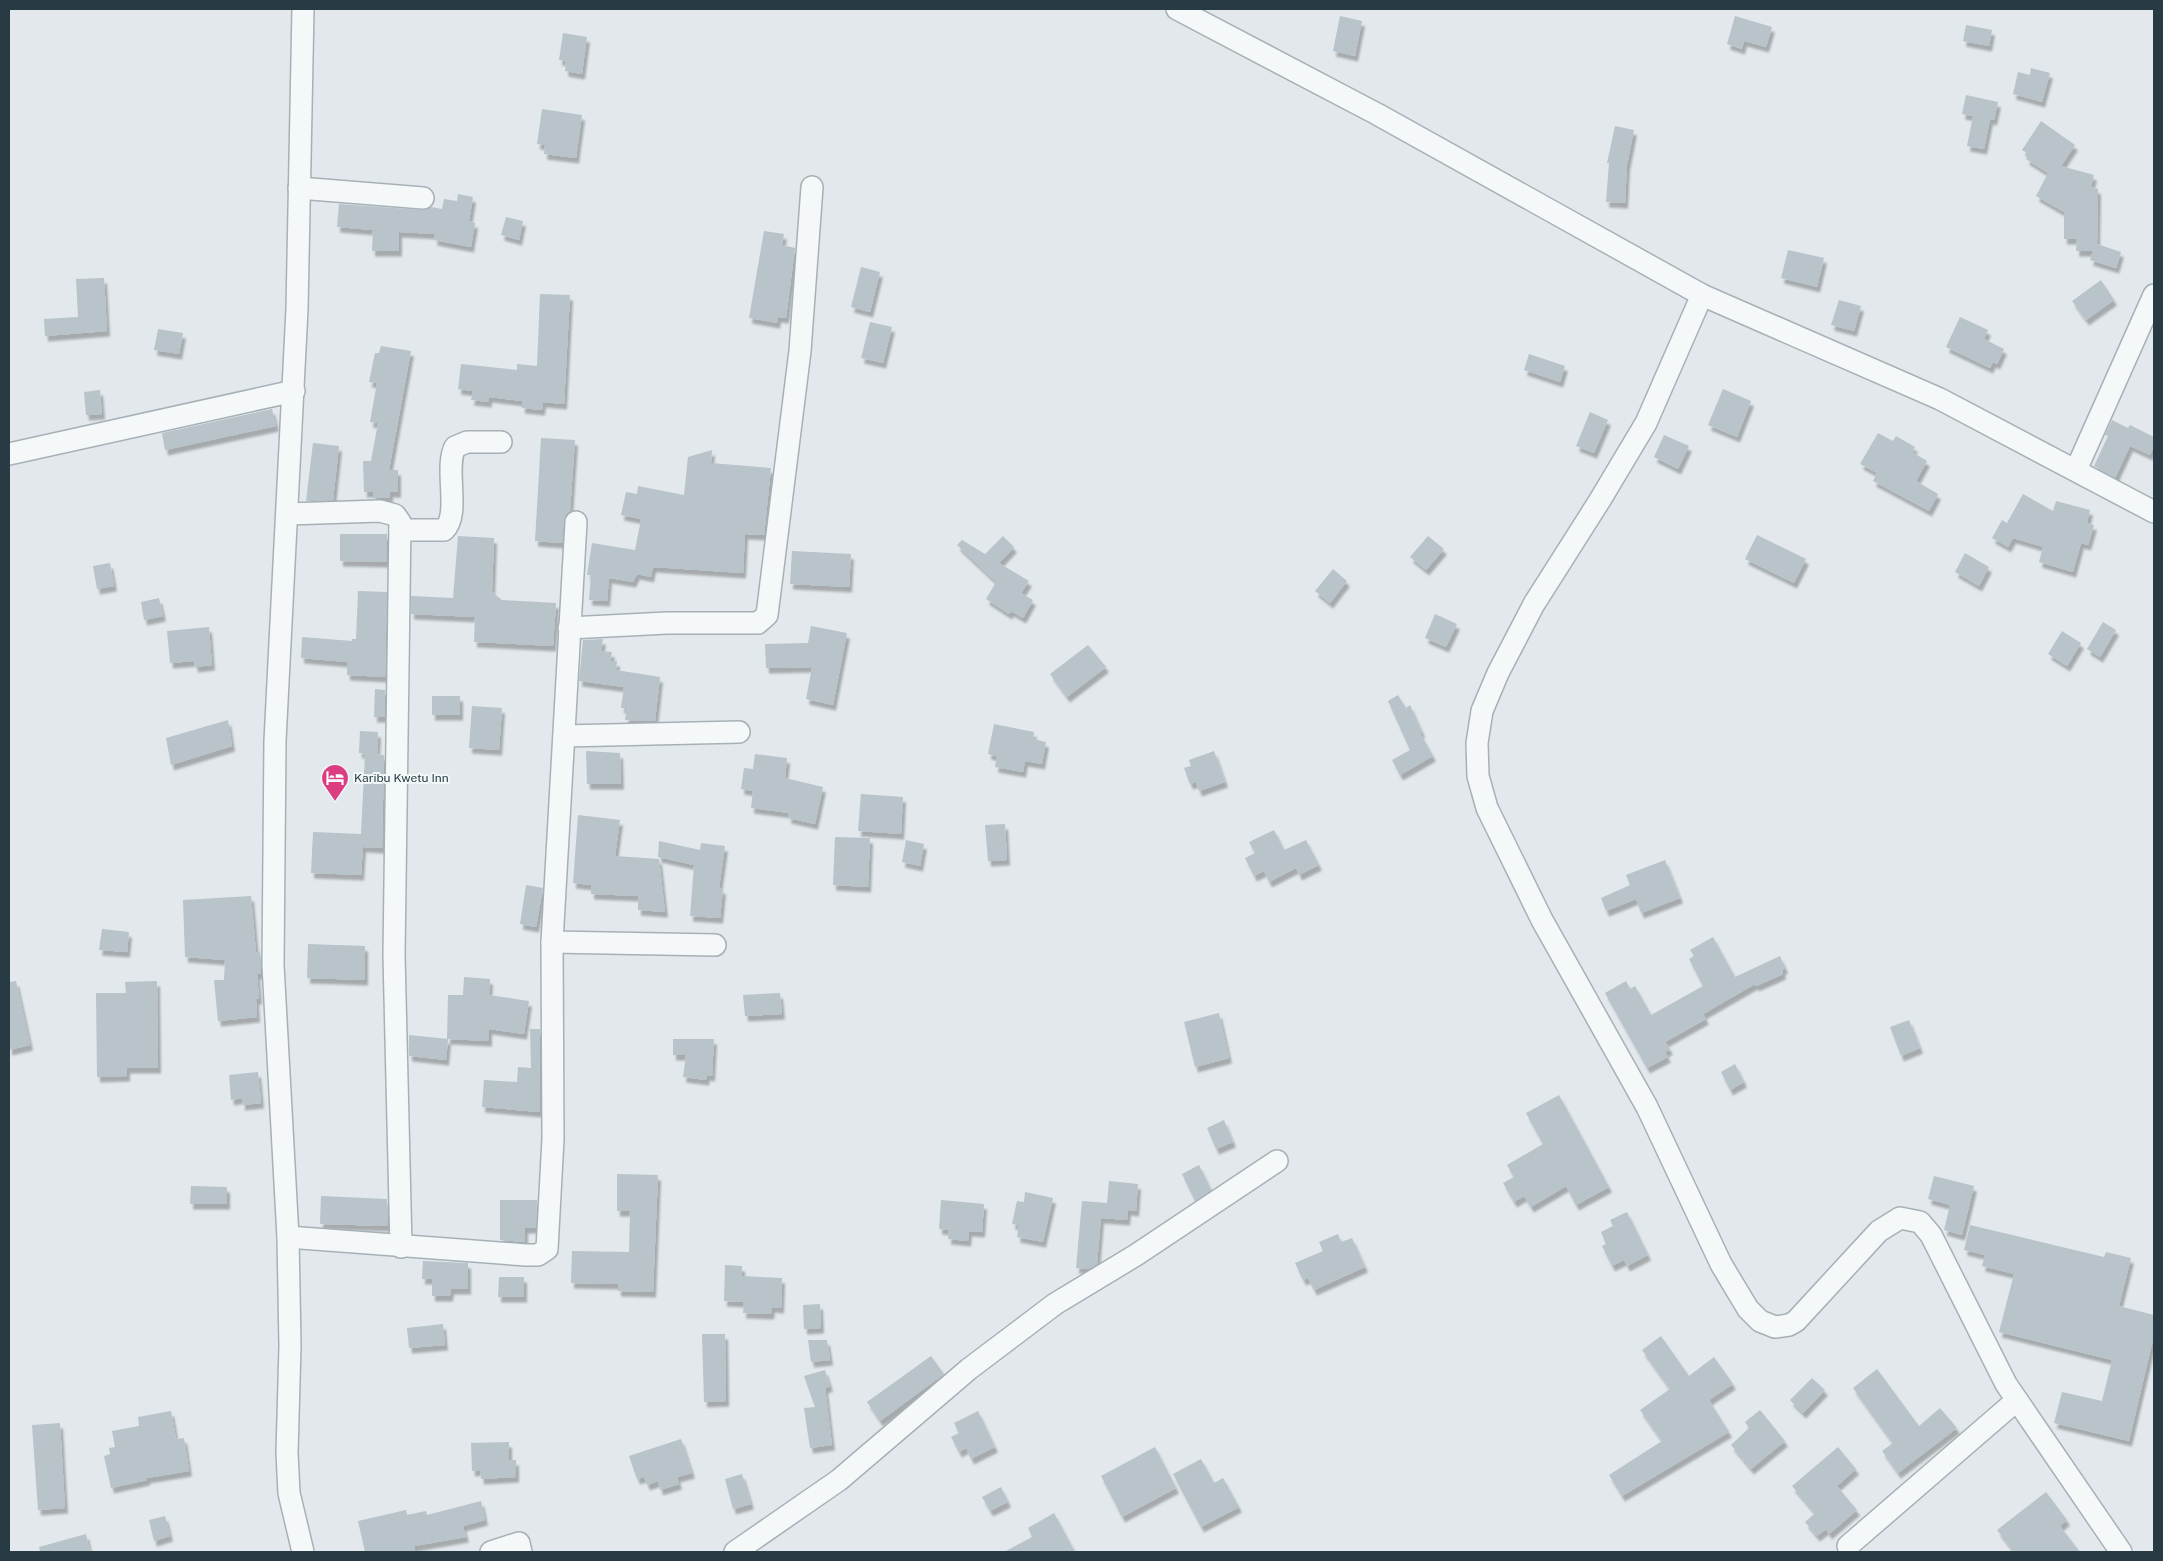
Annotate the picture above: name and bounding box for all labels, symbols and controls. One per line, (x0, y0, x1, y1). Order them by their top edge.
hotel icon: Karibu Kwetu Inn (320, 763, 350, 802)
place label: Karibu Kwetu Inn (354, 771, 449, 785)

